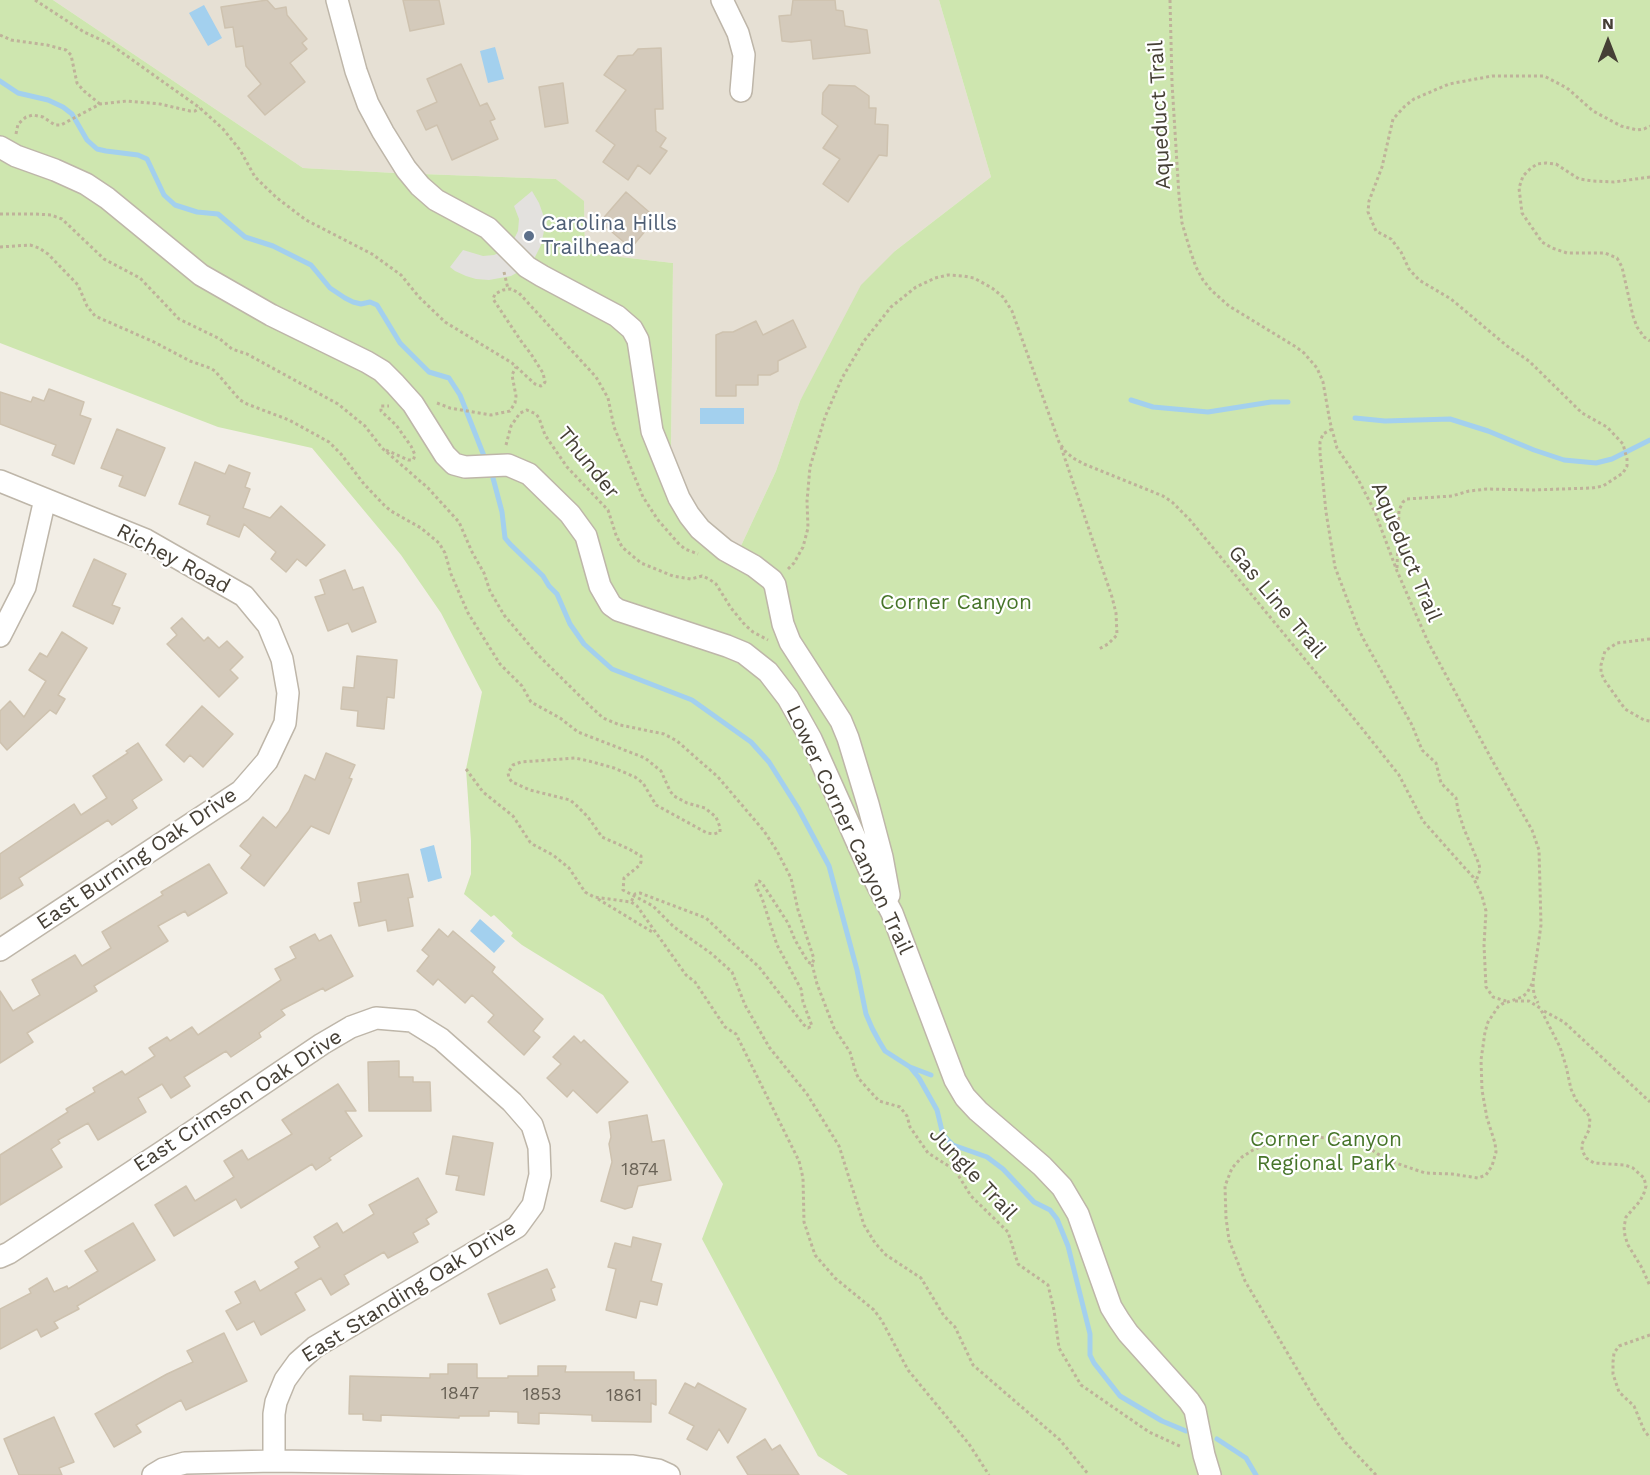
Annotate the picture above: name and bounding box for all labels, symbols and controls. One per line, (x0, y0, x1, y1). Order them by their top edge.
north arrow (1578, 12, 1638, 72)
text: N (1602, 14, 1614, 33)
street label: Aqueduct Trail (1144, 40, 1176, 190)
place label: Carolina Hills Trailhead (541, 211, 677, 261)
marker: Carolina Hills Trailhead (522, 229, 536, 243)
street label: Thunder (551, 422, 625, 504)
street label: Aqueduct Trail (1365, 478, 1447, 626)
street label: Richey Road (112, 519, 234, 599)
street label: Gas Line Trail (1223, 541, 1331, 663)
park label: Corner Canyon (880, 590, 1032, 616)
street label: Lower Corner Canyon Trail (780, 701, 918, 959)
street label: East Burning Oak Drive (32, 782, 242, 936)
street label: East Crimson Oak Drive (129, 1024, 347, 1178)
street label: Jungle Trail (924, 1122, 1022, 1226)
park label: Corner Canyon Regional Park (1250, 1127, 1402, 1177)
house number: 1874 (621, 1159, 659, 1181)
street label: East Standing Oak Drive (297, 1215, 521, 1369)
house number: 1847 (441, 1383, 479, 1405)
house number: 1853 (522, 1384, 562, 1406)
house number: 1861 (606, 1385, 642, 1407)

